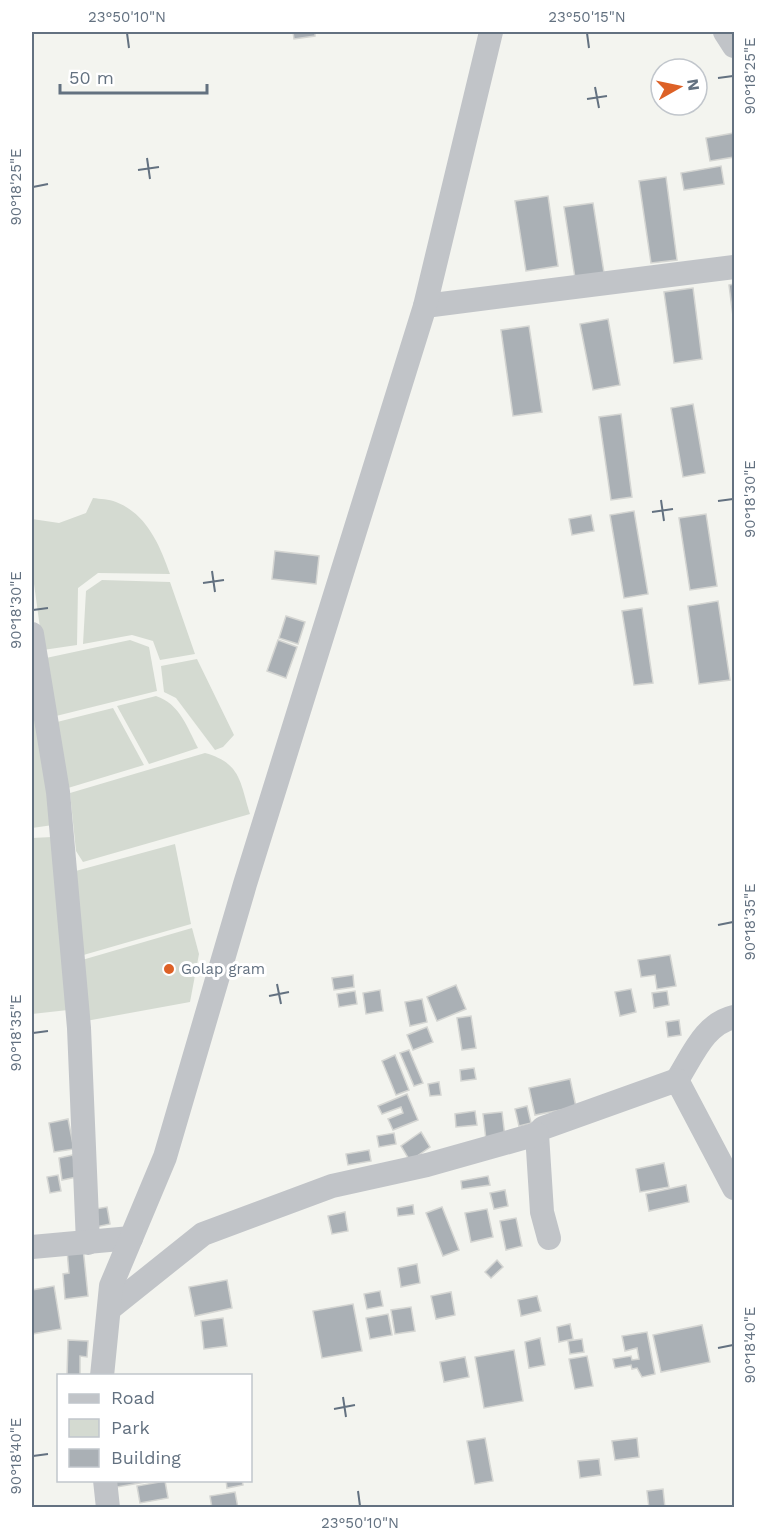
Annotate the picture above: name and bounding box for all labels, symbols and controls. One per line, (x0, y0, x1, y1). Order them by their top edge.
text: 23°50'10"N (88, 8, 166, 26)
text: 23°50'15"N (548, 8, 626, 26)
text: 90°18'25"E (741, 37, 759, 115)
scale bar (60, 57, 207, 95)
north arrow (649, 57, 709, 117)
text: 50 m (69, 67, 114, 88)
text: N (683, 77, 704, 92)
text: 90°18'25"E (7, 148, 25, 226)
text: 90°18'30"E (741, 460, 759, 538)
text: 90°18'30"E (7, 571, 25, 649)
text: 90°18'35"E (741, 883, 759, 961)
place label: Golap gram (181, 960, 265, 978)
marker: Golap gram (162, 962, 176, 976)
text: 90°18'35"E (7, 994, 25, 1072)
text: 90°18'40"E (741, 1307, 759, 1383)
legend (57, 1374, 252, 1482)
text: Road (111, 1387, 155, 1408)
text: Park (111, 1417, 150, 1438)
text: 90°18'40"E (7, 1418, 25, 1494)
text: Building (111, 1447, 181, 1468)
text: 23°50'10"N (321, 1514, 399, 1532)

